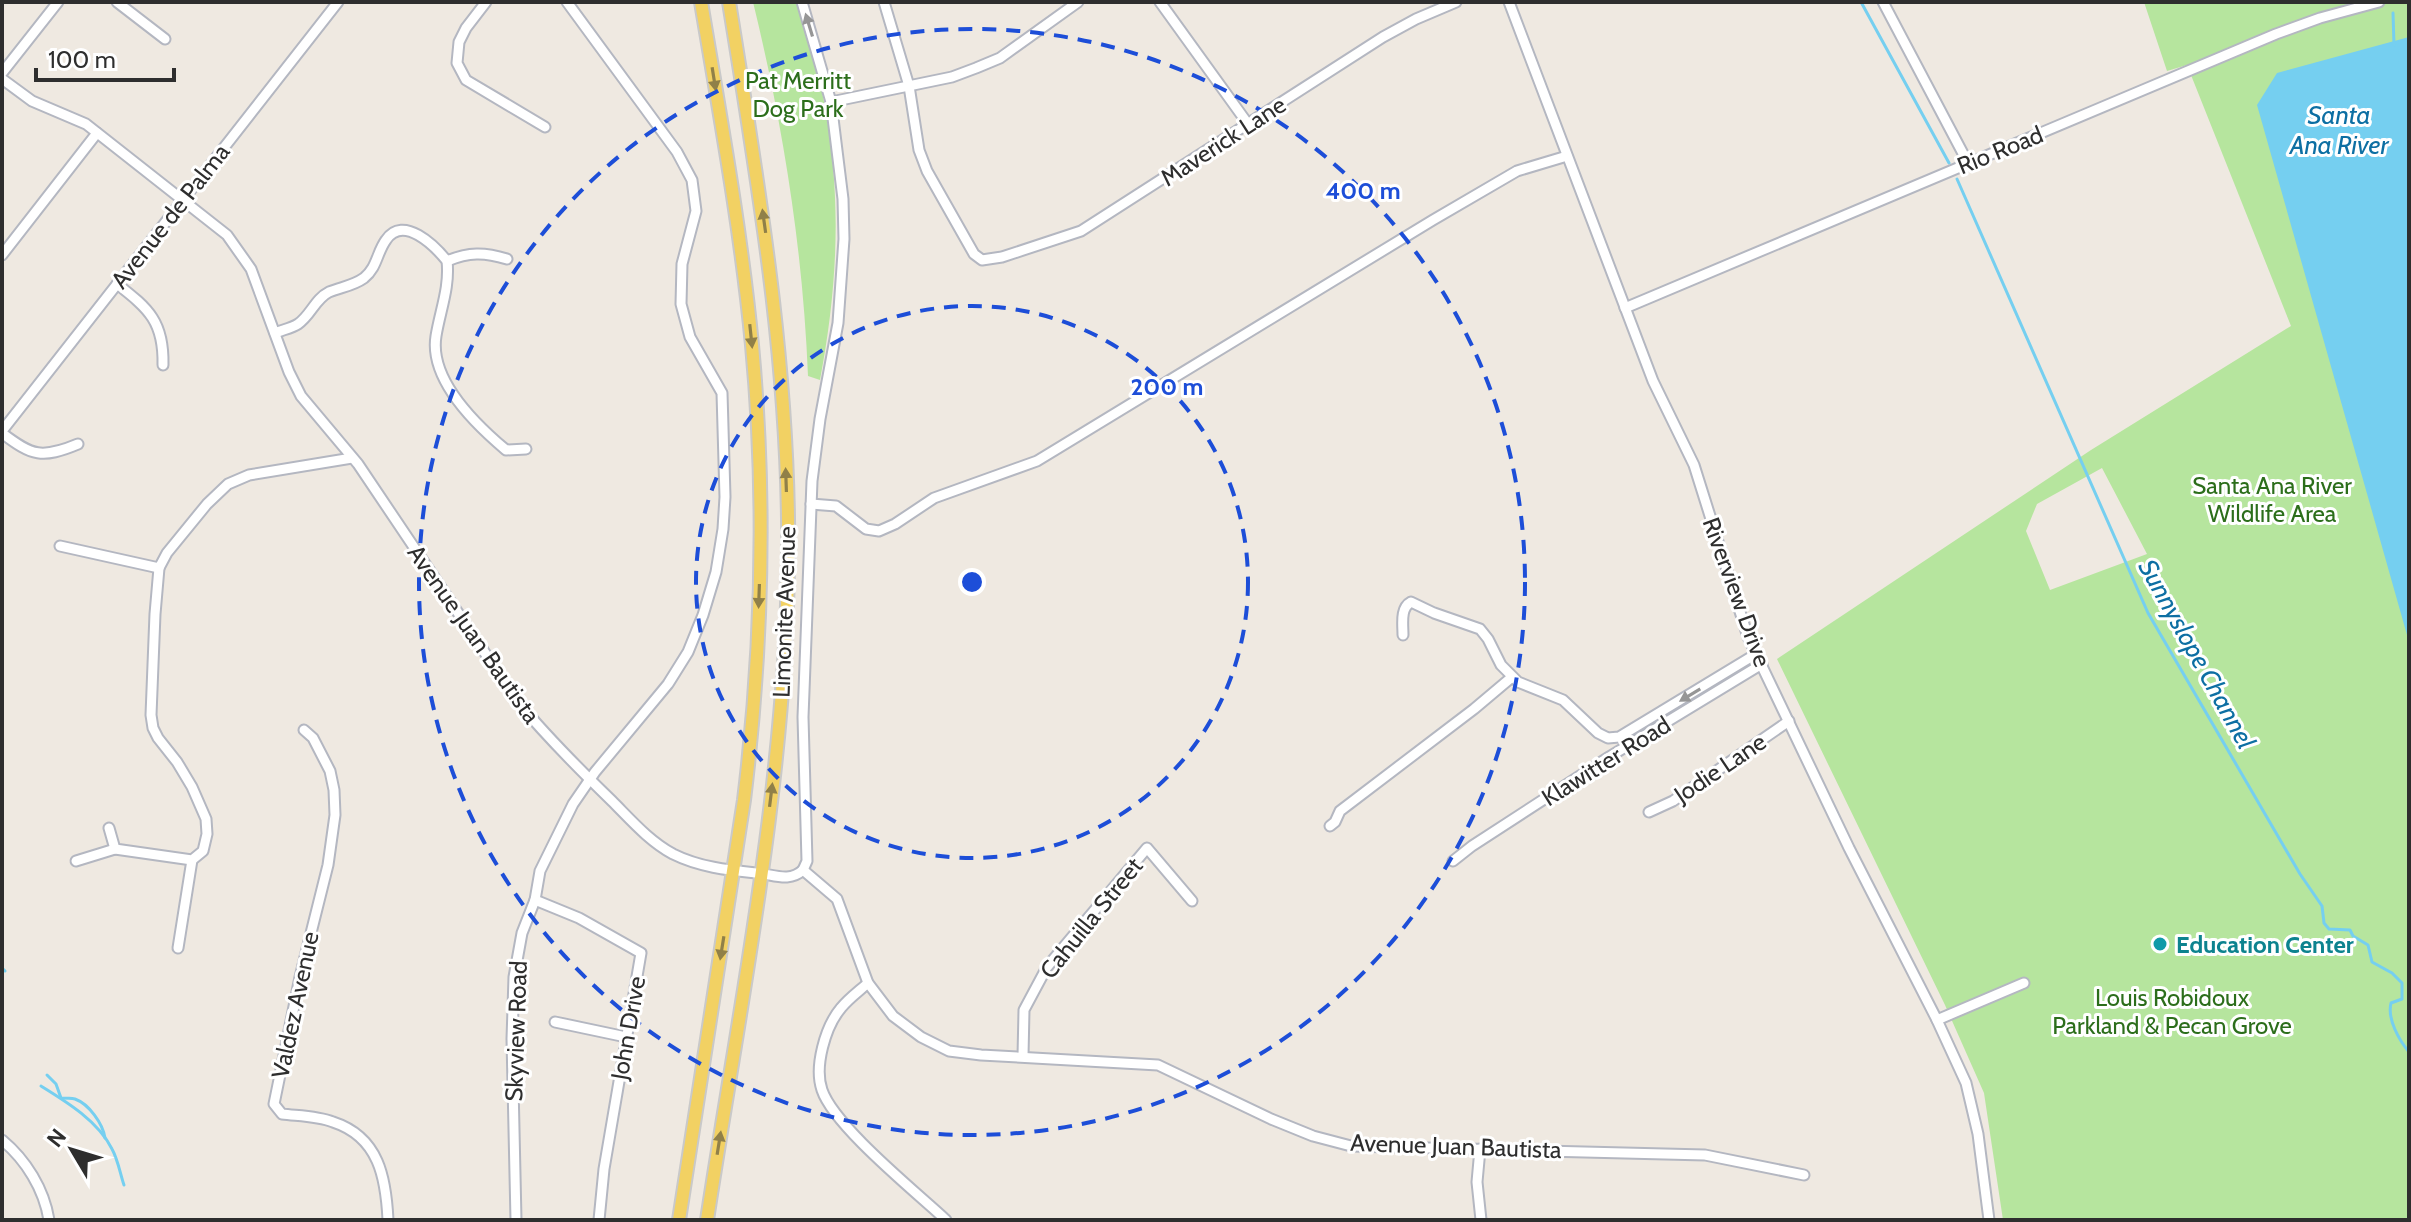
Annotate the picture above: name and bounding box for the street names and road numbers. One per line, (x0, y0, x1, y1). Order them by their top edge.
street label: Maverick Lane (1155, 90, 1291, 192)
street label: Rio Road (1953, 120, 2047, 180)
street label: Avenue de Palma (104, 137, 236, 294)
street label: Riverview Drive (1697, 513, 1777, 671)
street label: Limonite Avenue (767, 526, 801, 698)
street label: Avenue Juan Bautista (401, 539, 547, 729)
street label: Klawitter Road (1536, 710, 1676, 812)
street label: Jodie Lane (1668, 727, 1771, 810)
street label: Cahuilla Street (1034, 852, 1148, 984)
street label: Valdez Avenue (265, 929, 325, 1081)
street label: Skyview Road (499, 960, 533, 1102)
street label: John Drive (604, 974, 651, 1083)
street label: Avenue Juan Bautista (1350, 1128, 1563, 1164)

